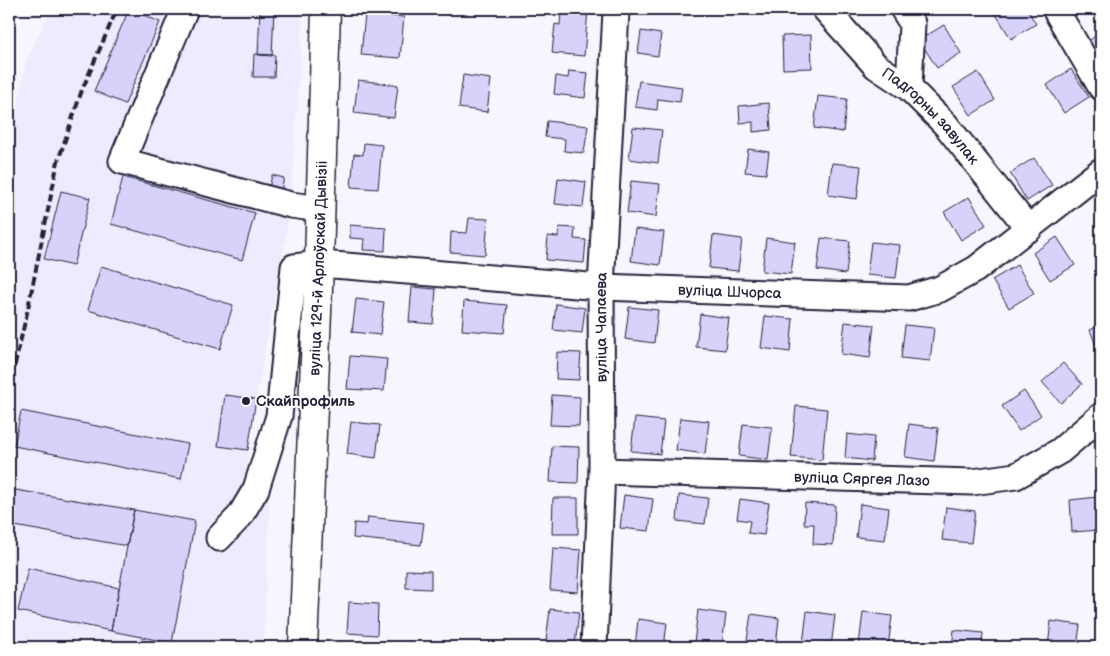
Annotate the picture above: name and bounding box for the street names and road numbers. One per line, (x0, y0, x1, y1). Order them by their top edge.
street label: Падгорны завулак (878, 64, 983, 169)
street label: вуліца 129-й Арлоўскай Дывізіі (305, 161, 332, 376)
street label: вуліца Чапаева (592, 271, 612, 382)
street label: вуліца Шчорса (678, 281, 782, 303)
street label: вуліца Сяргея Лазо (794, 468, 930, 491)

